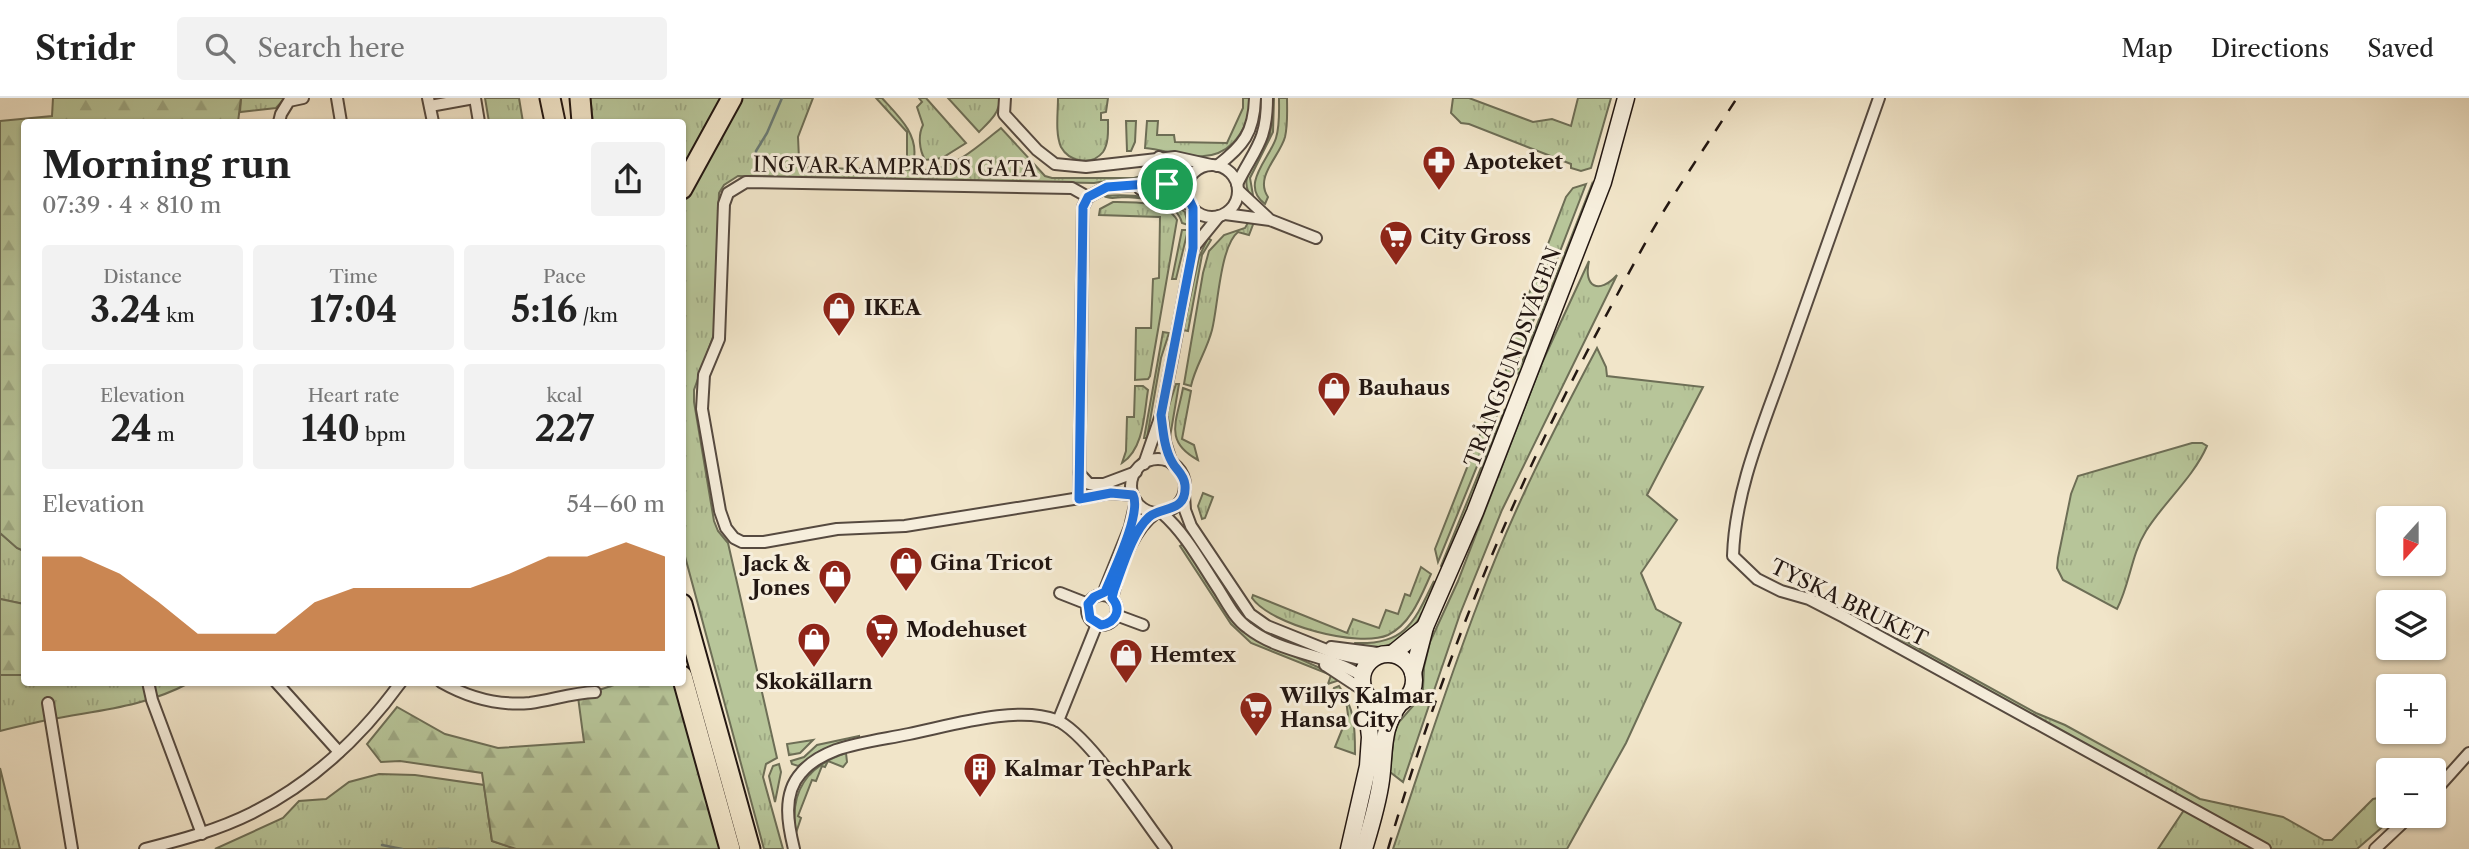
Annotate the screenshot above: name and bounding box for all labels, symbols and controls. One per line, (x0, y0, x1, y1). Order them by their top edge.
search box (177, 17, 667, 80)
text: Stridr (35, 28, 135, 69)
icon: search (201, 29, 239, 67)
text: Search here (257, 32, 405, 64)
text: Map (2121, 34, 2173, 63)
text: Directions (2211, 34, 2329, 63)
text: Saved (2367, 34, 2434, 63)
text: Morning run (42, 141, 291, 188)
button: share (591, 142, 665, 216)
pharmacy icon: Apoteket (1420, 143, 1458, 192)
place label: Apoteket (1463, 149, 1563, 174)
street label: INGVAR KAMPRADS GATA (753, 152, 1038, 181)
pin (1137, 154, 1197, 214)
icon: arrive (1148, 165, 1186, 203)
text: 07:39 · 4 × 810 m (42, 191, 221, 219)
supermarket icon: City Gross (1377, 218, 1415, 267)
place label: City Gross (1420, 224, 1531, 249)
street label: TRÅNGSUNDSVÄGEN (1459, 243, 1566, 470)
text: Distance (103, 265, 182, 288)
text: Time (329, 265, 378, 288)
text: Pace (543, 265, 586, 288)
text: 3.24 (90, 288, 161, 331)
text: 17:04 (310, 288, 397, 331)
text: 5:16 (511, 288, 577, 331)
shop icon: IKEA (820, 289, 858, 338)
place label: IKEA (864, 295, 922, 320)
text: km (161, 304, 195, 327)
text: /km (577, 304, 618, 327)
shop icon: Bauhaus (1315, 369, 1353, 418)
place label: Bauhaus (1358, 375, 1450, 400)
text: Elevation (100, 384, 185, 407)
text: Heart rate (308, 384, 399, 407)
text: kcal (547, 384, 582, 407)
text: 24 (110, 407, 152, 450)
text: 140 (301, 407, 360, 450)
text: 227 (535, 407, 594, 450)
text: m (152, 423, 175, 446)
text: bpm (360, 423, 406, 446)
text: Elevation (42, 490, 145, 518)
text: 54–60 m (567, 490, 665, 518)
north arrow (2376, 506, 2446, 576)
map controls (2376, 506, 2446, 828)
shop icon: Gina Tricot (887, 544, 925, 593)
place label: Gina Tricot (930, 550, 1053, 575)
place label: Jack & Jones (738, 551, 811, 600)
street label: TYSKA BRUKET (1766, 554, 1932, 652)
shop icon: Jack & Jones (816, 557, 854, 606)
button: layers (2376, 590, 2446, 660)
supermarket icon: Modehuset (863, 611, 901, 660)
place label: Modehuset (906, 617, 1027, 642)
shop icon: Skokällarn (795, 620, 833, 669)
shop icon: Hemtex (1107, 636, 1145, 685)
place label: Hemtex (1150, 642, 1236, 667)
place label: Skokällarn (755, 669, 873, 694)
button: + (2376, 674, 2446, 744)
place label: Willys Kalmar Hansa City (1279, 683, 1435, 732)
supermarket icon: Willys Kalmar Hansa City (1237, 689, 1275, 738)
building icon: Kalmar TechPark (961, 750, 999, 799)
place label: Kalmar TechPark (1004, 756, 1192, 781)
button: − (2376, 758, 2446, 828)

